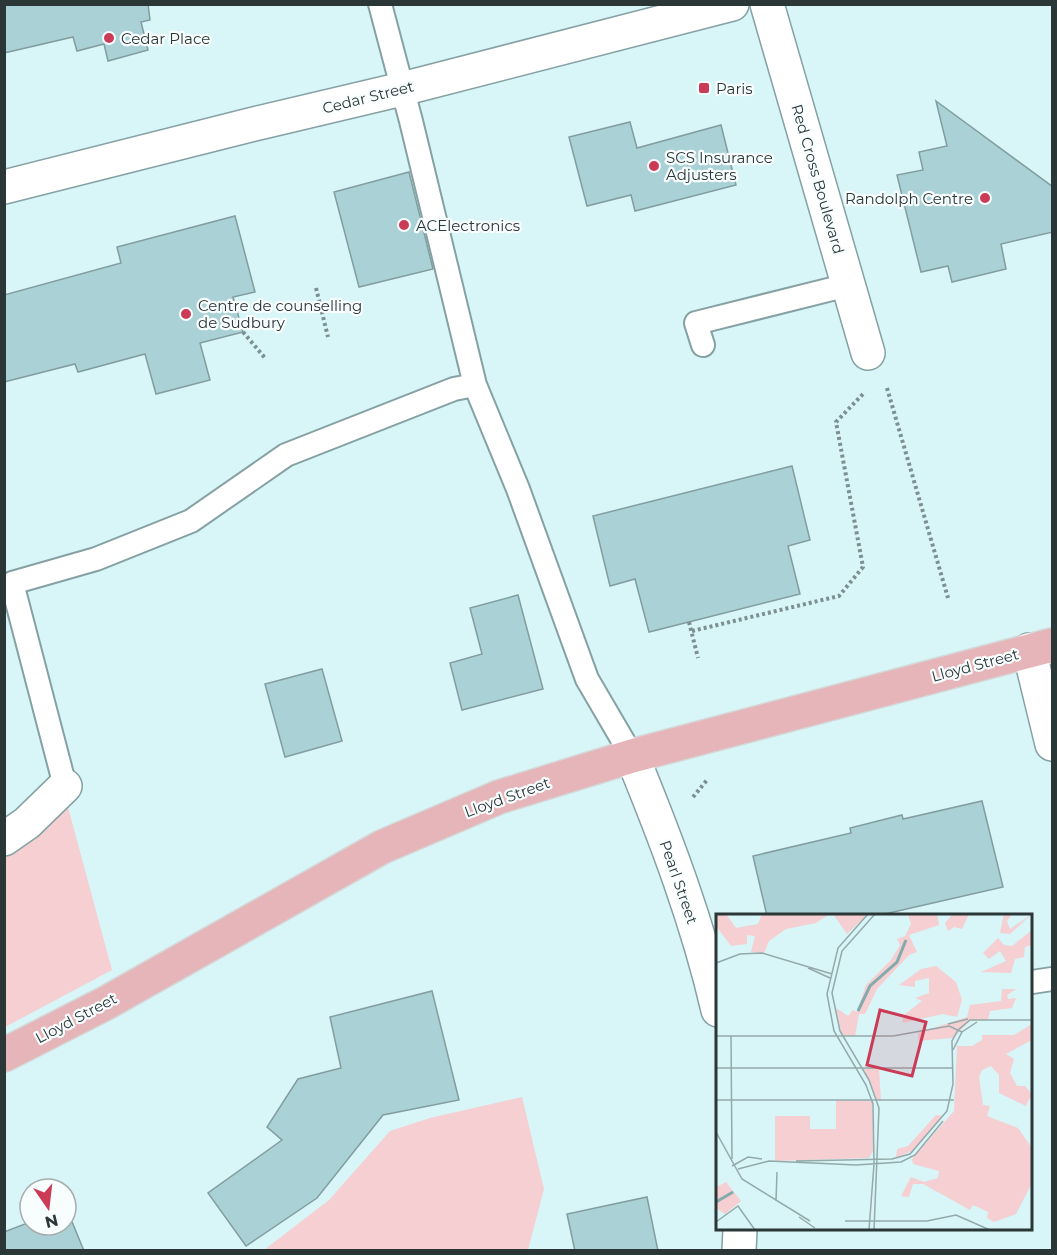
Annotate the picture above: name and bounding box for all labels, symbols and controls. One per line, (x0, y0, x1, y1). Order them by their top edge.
place label: Cedar Place (121, 29, 210, 48)
marker: Cedar Place (102, 31, 116, 45)
street label: Cedar Street (320, 76, 416, 118)
place label: Paris (716, 79, 753, 98)
marker: Paris (697, 81, 711, 95)
street label: Red Cross Boulevard (788, 102, 848, 256)
place label: SCS Insurance Adjusters (666, 148, 773, 184)
marker: SCS Insurance Adjusters (647, 159, 661, 173)
place label: Randolph Centre (845, 189, 973, 208)
marker: Randolph Centre (978, 191, 992, 205)
place label: ACElectronics (416, 216, 520, 235)
marker: ACElectronics (397, 218, 411, 232)
place label: Centre de counselling de Sudbury (198, 296, 362, 332)
marker: Centre de counselling de Sudbury (179, 307, 193, 321)
street label: Lloyd Street (929, 644, 1021, 686)
street label: Lloyd Street (462, 773, 552, 821)
street label: Pearl Street (656, 838, 702, 926)
inset map (716, 914, 1033, 1231)
street label: Lloyd Street (32, 989, 120, 1047)
north arrow (18, 1177, 78, 1237)
text: N (43, 1210, 60, 1232)

